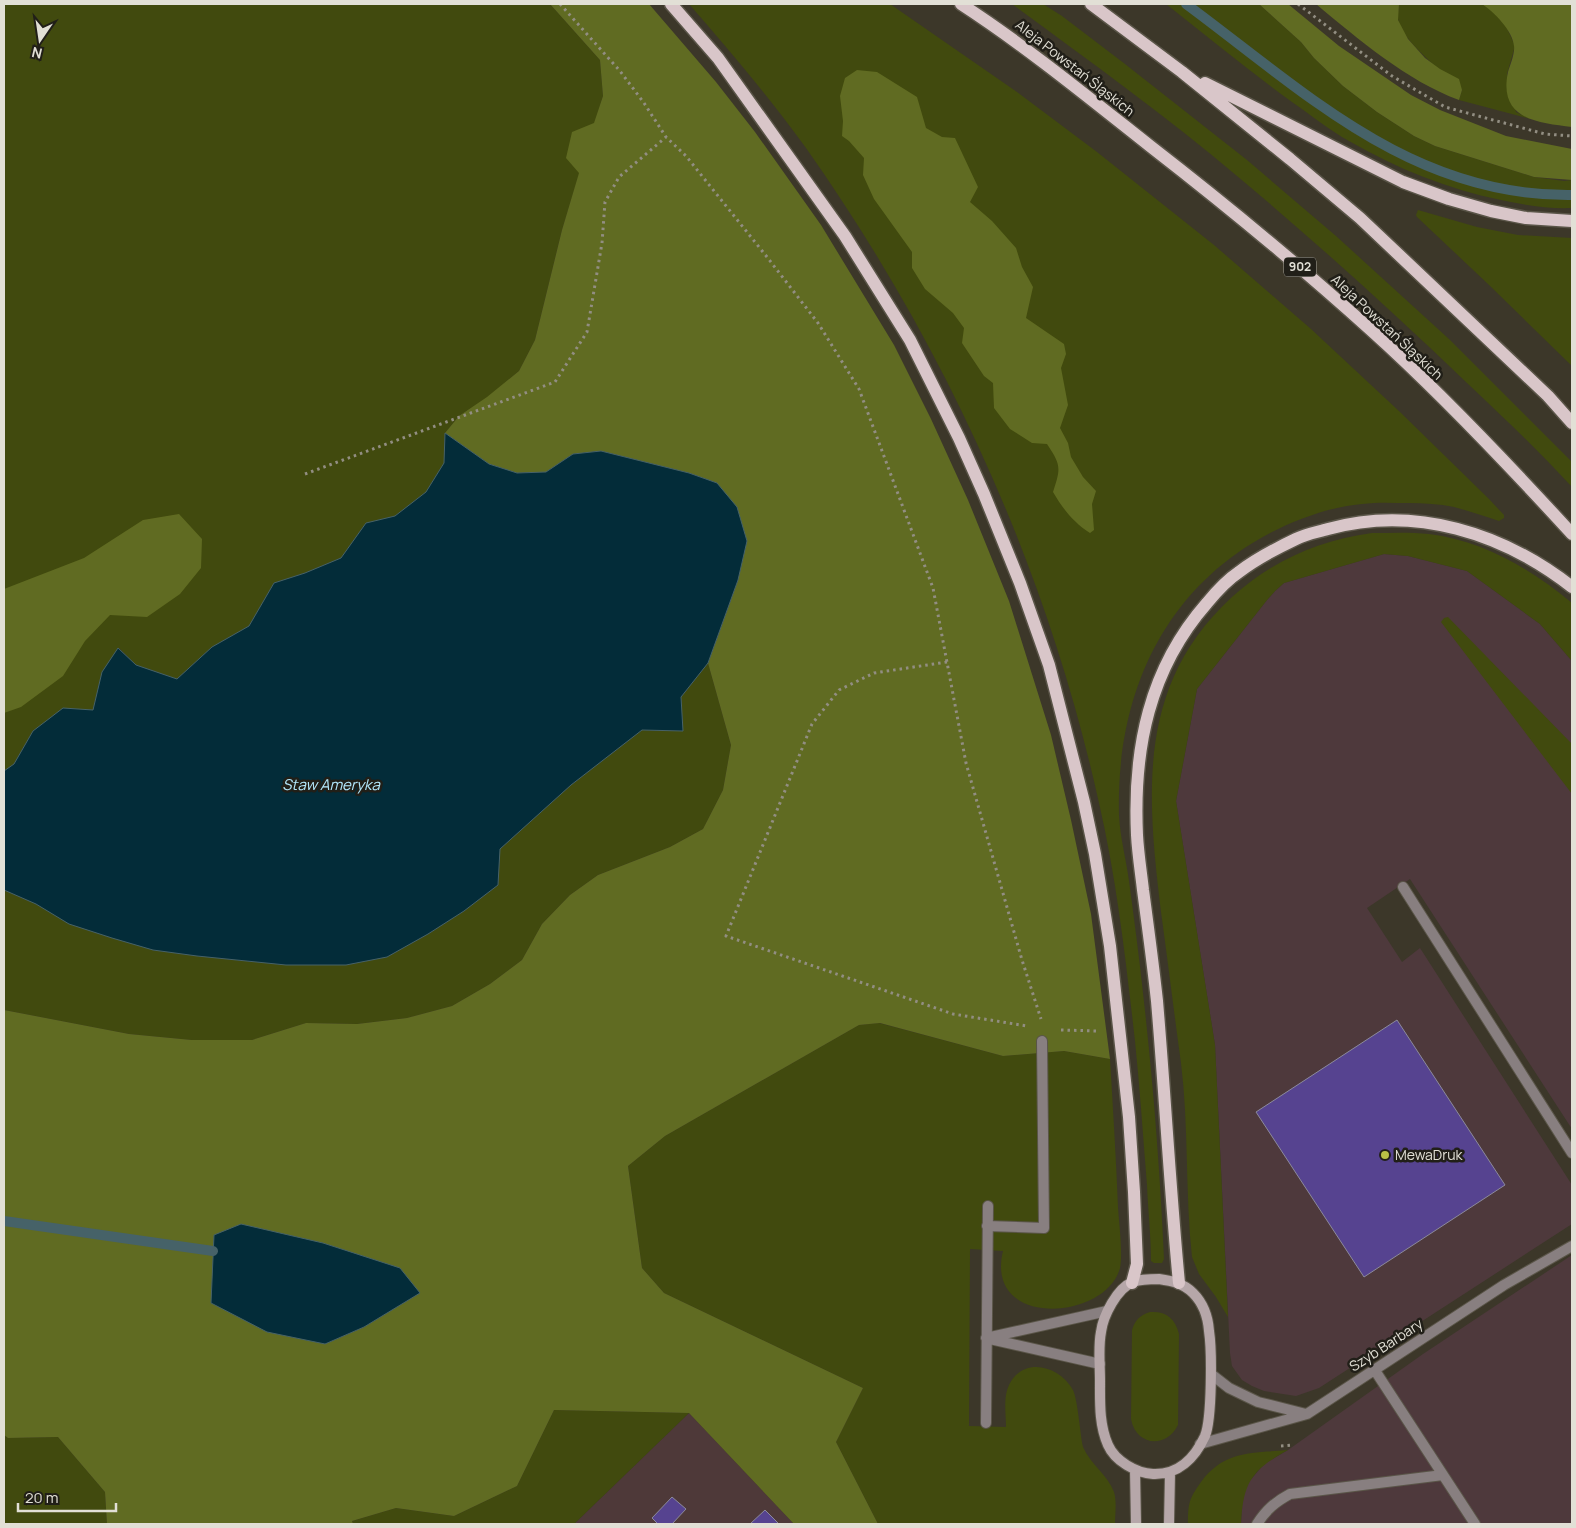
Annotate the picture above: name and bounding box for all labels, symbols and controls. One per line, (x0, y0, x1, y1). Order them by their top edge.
north arrow (15, 15, 65, 65)
street label: Aleja Powstań Śląskich (1012, 15, 1139, 120)
text: N (30, 43, 44, 64)
road number: 902 (1284, 258, 1316, 276)
street label: Aleja Powstań Śląskich (1327, 270, 1447, 384)
water label: Staw Ameryka (282, 774, 381, 795)
place label: MewaDruk (1395, 1145, 1464, 1164)
marker: MewaDruk (1379, 1149, 1391, 1161)
street label: Szyb Barbary (1345, 1313, 1427, 1375)
scale bar (18, 1480, 115, 1512)
text: 20 m (25, 1487, 58, 1508)

